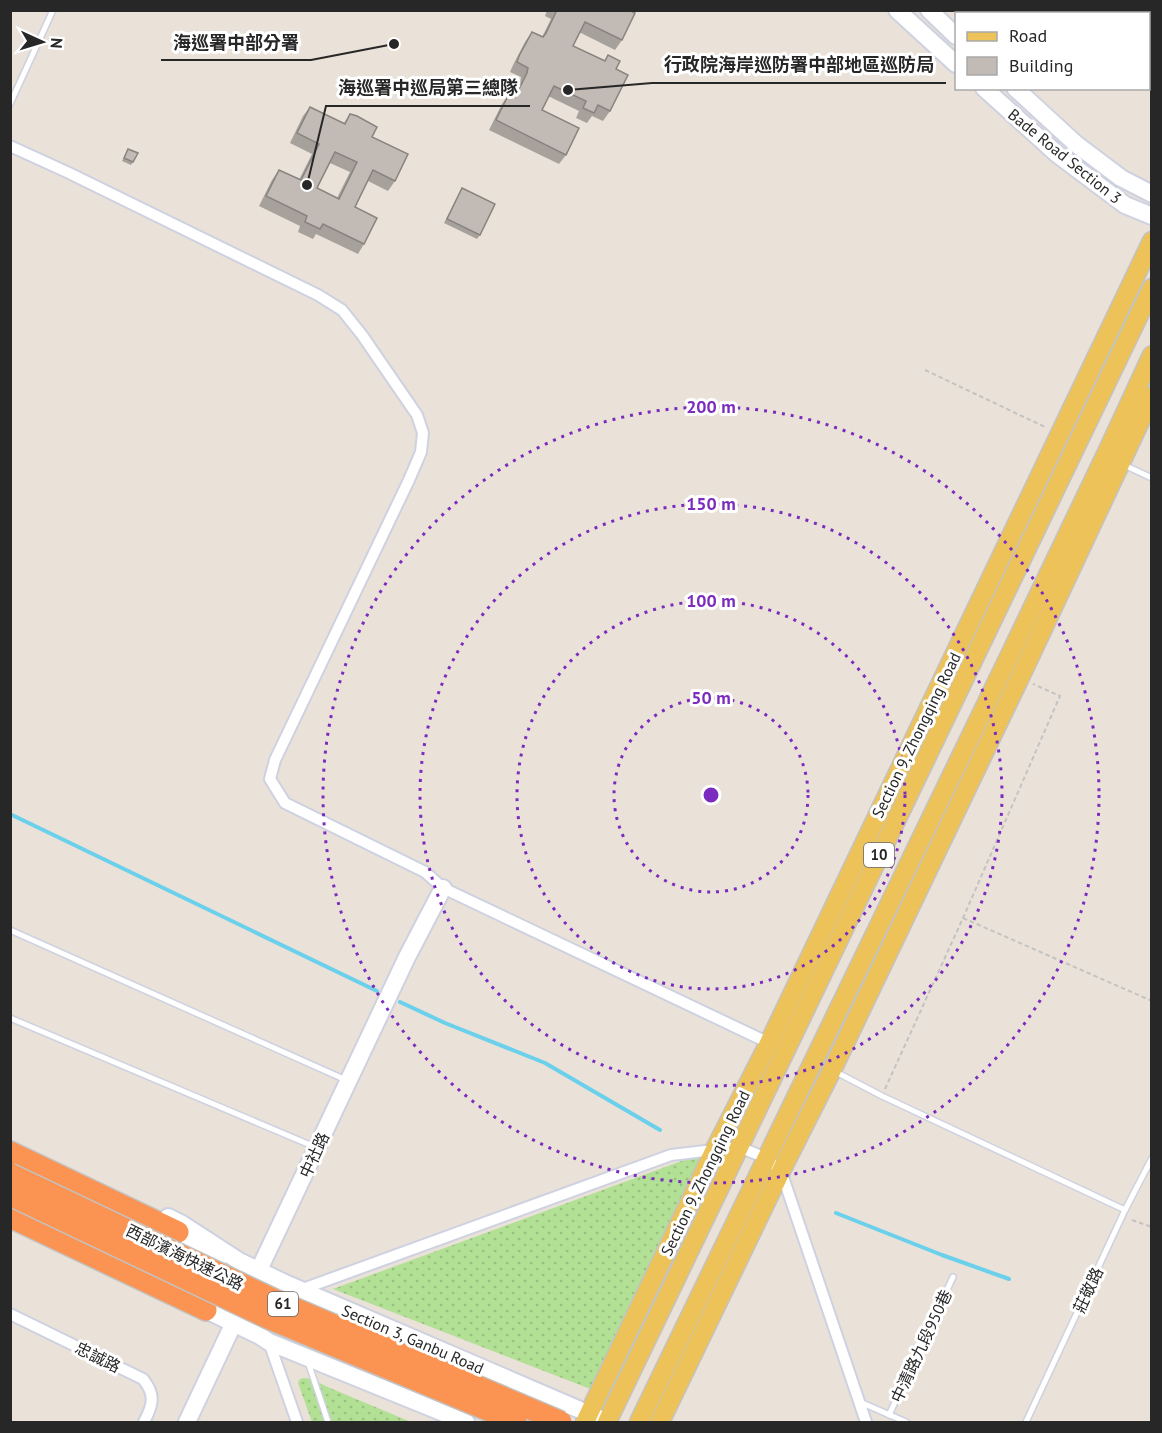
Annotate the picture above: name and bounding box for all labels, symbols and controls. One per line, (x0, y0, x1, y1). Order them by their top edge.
north arrow (12, 12, 72, 72)
legend (955, 12, 1150, 90)
callout: 海巡署中部分署 (161, 24, 311, 60)
text: Road (1009, 24, 1047, 47)
text: 海巡署中部分署 (173, 31, 299, 54)
text: N (47, 37, 67, 49)
callout: 行政院海岸巡防署中部地區巡防局 (652, 47, 946, 83)
text: 行政院海岸巡防署中部地區巡防局 (664, 53, 934, 76)
text: Building (1009, 54, 1073, 77)
callout: 海巡署中巡局第三總隊 (326, 70, 530, 106)
text: 海巡署中巡局第三總隊 (338, 76, 518, 99)
street label: Bade Road Section 3 (1004, 104, 1126, 208)
text: 200 m (686, 395, 736, 418)
text: 150 m (686, 492, 736, 515)
text: 100 m (686, 589, 736, 612)
street label: Section 9, Zhongqing Road (867, 649, 965, 821)
text: 50 m (691, 686, 731, 709)
centre of rings (701, 785, 721, 805)
road number: 10 (864, 843, 894, 867)
street label: Section 9, Zhongqing Road (656, 1087, 754, 1259)
street label: 中社路 (295, 1129, 333, 1181)
street label: 西部濱海快速公路 (123, 1220, 247, 1294)
street label: 莊敬路 (1069, 1264, 1107, 1316)
street label: 中清路九段950巷 (886, 1286, 956, 1406)
road number: 61 (268, 1292, 298, 1316)
street label: Section 3, Ganbu Road (339, 1300, 487, 1378)
street label: 忠誠路 (72, 1337, 124, 1377)

